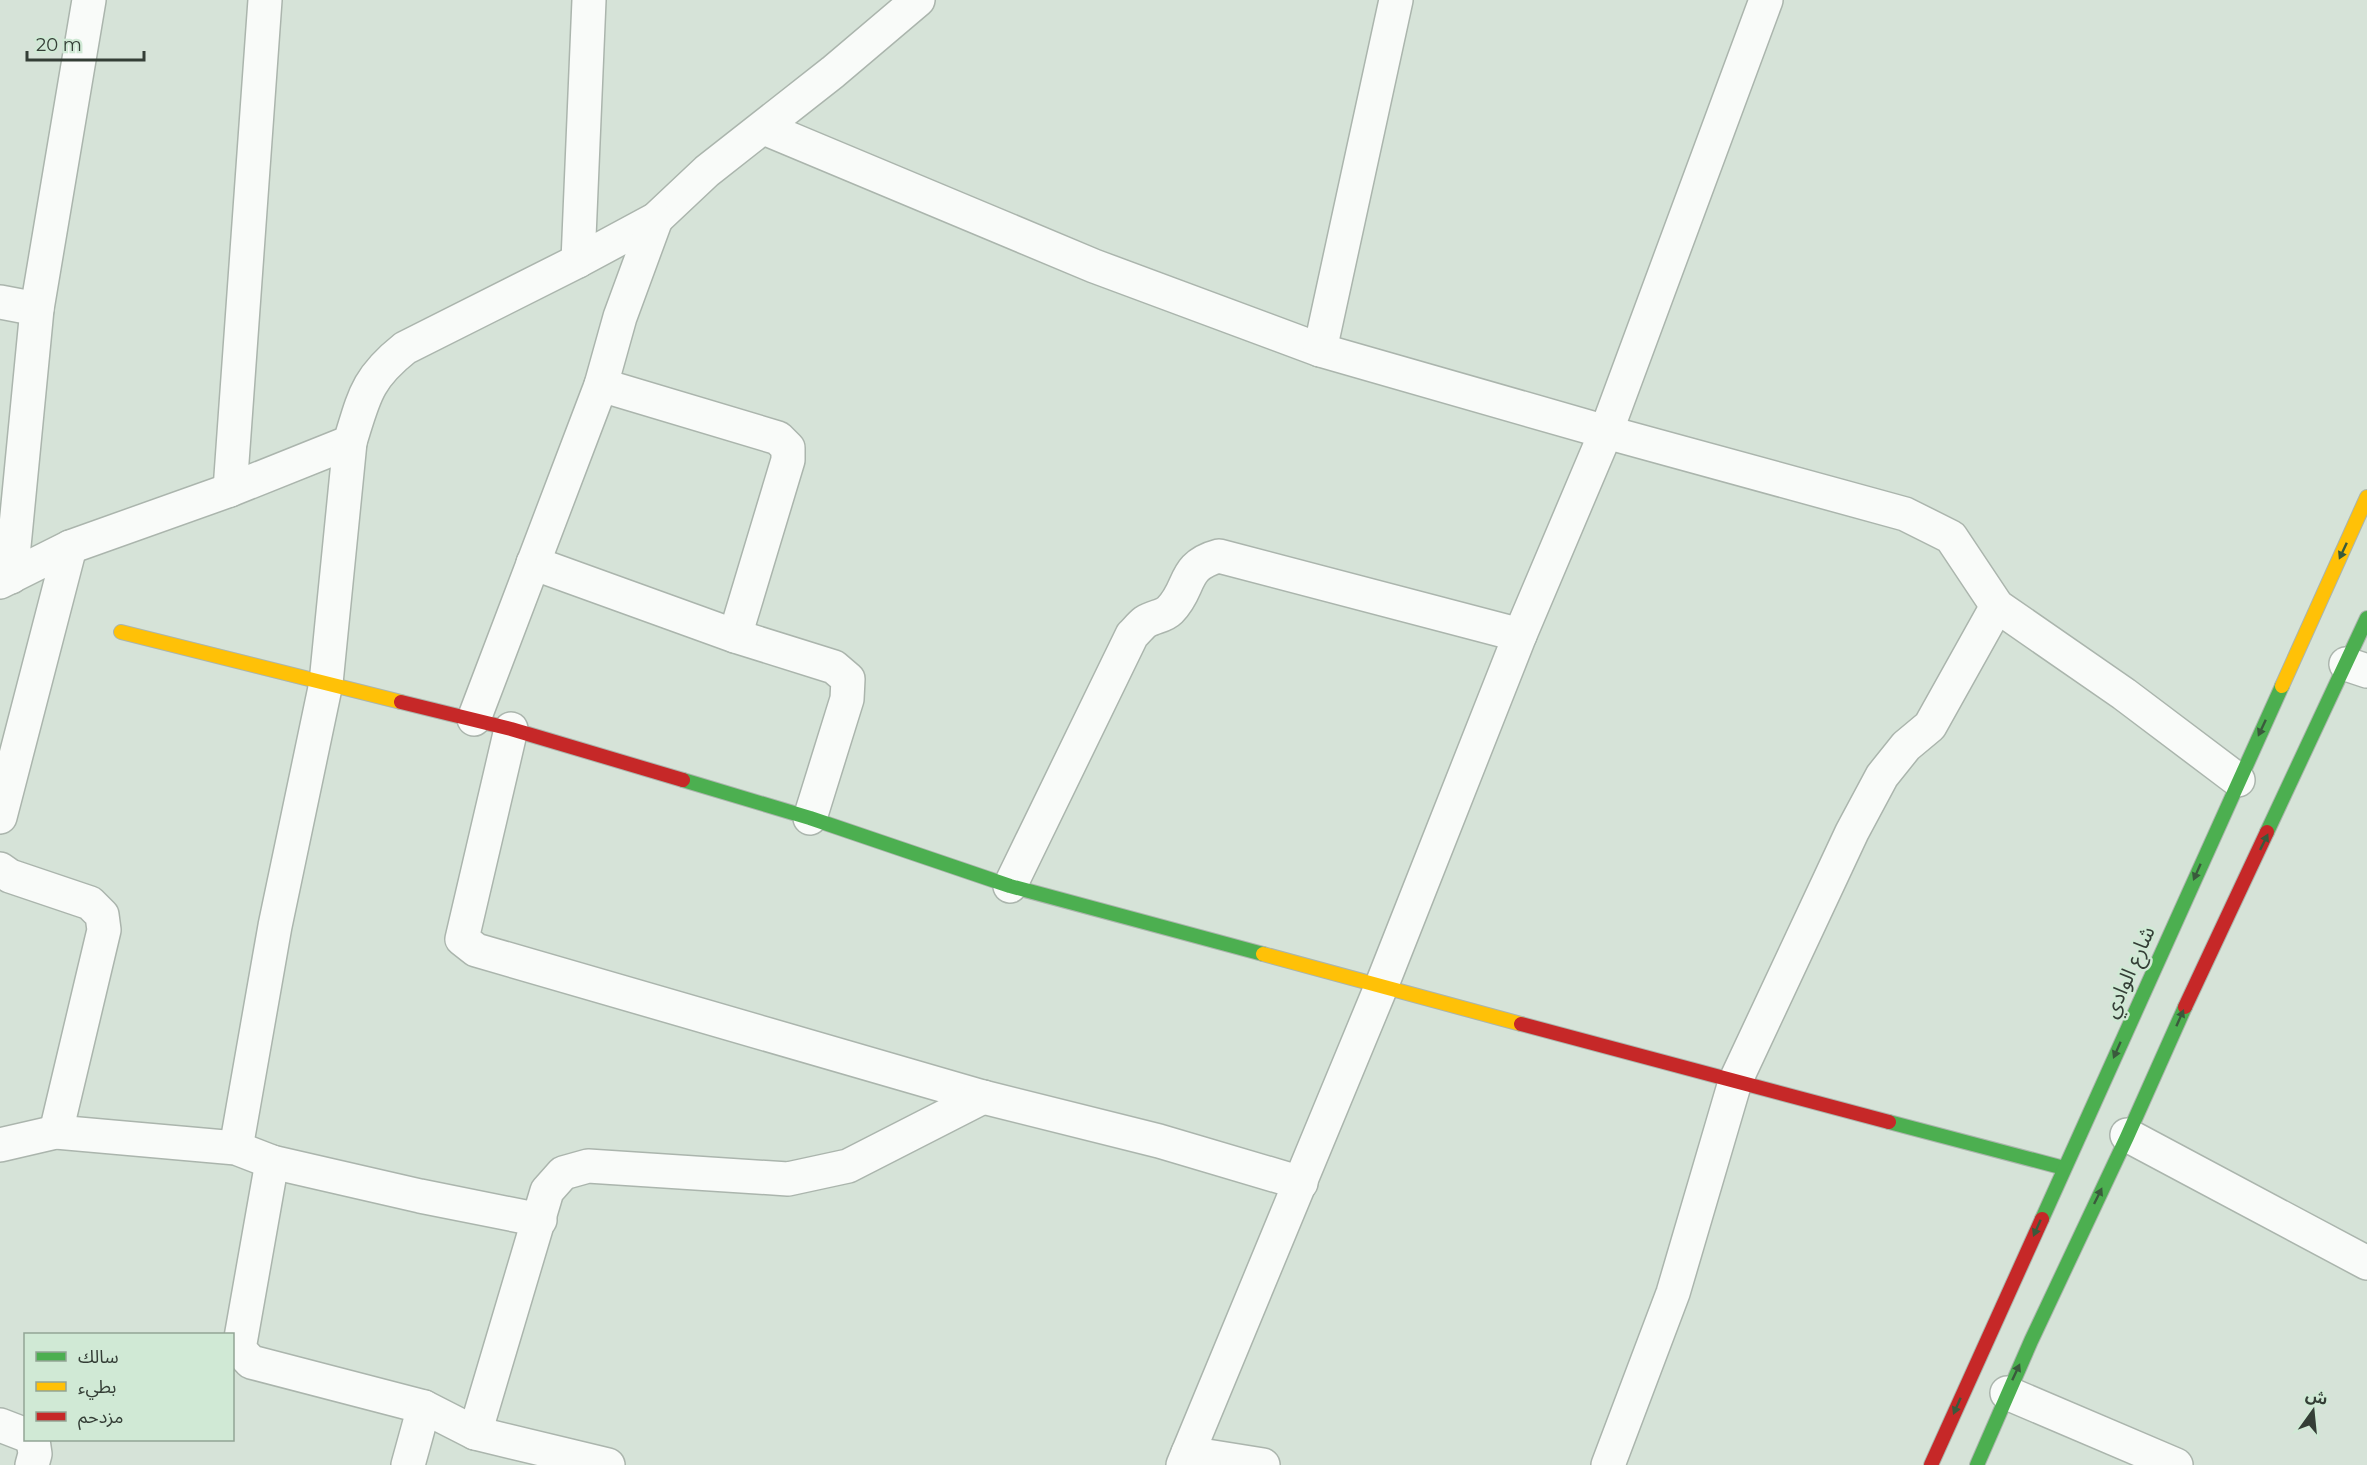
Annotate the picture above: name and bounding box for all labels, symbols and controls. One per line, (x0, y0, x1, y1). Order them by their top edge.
scale bar (27, 24, 144, 62)
text: 20 m (36, 34, 82, 56)
one-way arrow (2338, 542, 2347, 559)
one-way arrow (2256, 719, 2266, 737)
one-way arrow (2259, 834, 2268, 851)
one-way arrow (2192, 863, 2201, 881)
street label: شارع الوادي (2097, 922, 2163, 1023)
one-way arrow (2175, 1010, 2184, 1027)
one-way arrow (2112, 1041, 2122, 1059)
one-way arrow (2094, 1187, 2103, 1204)
one-way arrow (2032, 1219, 2042, 1237)
legend (24, 1333, 234, 1441)
text: سالك (78, 1346, 119, 1368)
one-way arrow (2011, 1363, 2021, 1381)
text: بطيء (78, 1376, 116, 1400)
north arrow (2283, 1381, 2343, 1441)
text: ش (2304, 1385, 2330, 1409)
one-way arrow (1953, 1397, 1962, 1414)
text: مزدحم (78, 1406, 123, 1430)

